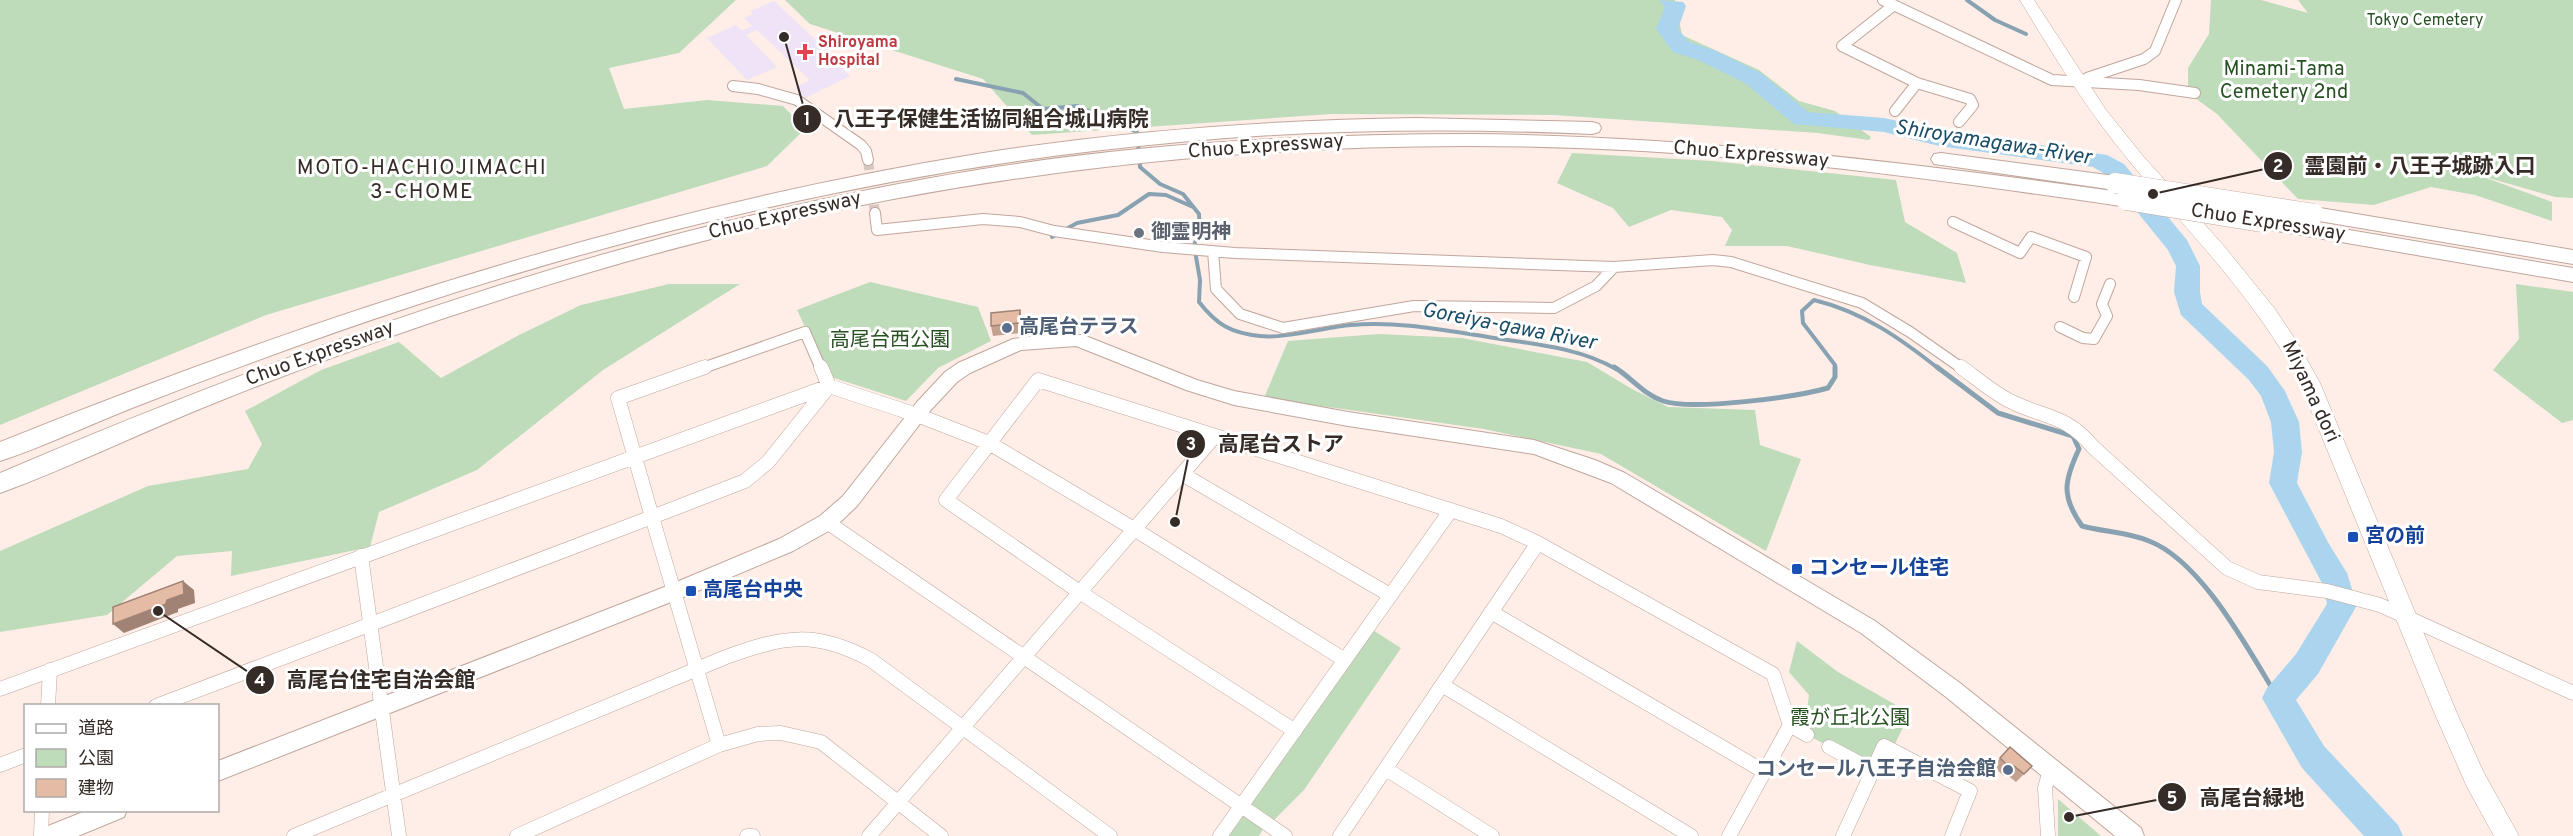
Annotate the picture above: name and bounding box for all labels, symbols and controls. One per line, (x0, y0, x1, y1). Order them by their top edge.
park label: Tokyo Cemetery (2366, 11, 2484, 31)
place label: Shiroyama Hospital (818, 33, 898, 71)
marker: Shiroyama Hospital (796, 43, 814, 61)
park label: Minami-Tama Cemetery 2nd (2220, 57, 2348, 106)
callout: 八王子保健生活協同組合城山病院 (792, 99, 1161, 138)
text: 八王子保健生活協同組合城山病院 (834, 107, 1149, 134)
text: 1 (803, 109, 811, 132)
water label: Shiroyamagawa-River (1893, 114, 2095, 172)
street label: Chuo Expressway (1187, 129, 1345, 165)
street label: Chuo Expressway (1672, 135, 1830, 175)
callout: 霊園前・八王子城跡入口 (2263, 146, 2548, 185)
text: 霊園前・八王子城跡入口 (2305, 154, 2536, 181)
district label: MOTO-HACHIOJIMACHI 3-CHOME (297, 155, 547, 206)
text: 2 (2272, 156, 2284, 179)
street label: Chuo Expressway (706, 186, 864, 246)
street label: Chuo Expressway (2189, 198, 2347, 248)
place label: 御霊明神 (1151, 220, 1231, 246)
marker: 御霊明神 (1132, 226, 1146, 240)
water label: Goreiya-gawa River (1419, 297, 1600, 358)
street label: Chuo Expressway (242, 315, 398, 393)
place label: 高尾台テラス (1019, 315, 1139, 341)
marker: 高尾台テラス (1000, 321, 1014, 335)
park label: 高尾台西公園 (830, 328, 950, 354)
street label: Miyama dori (2275, 337, 2345, 447)
callout: 高尾台ストア (1176, 424, 1356, 463)
text: 高尾台ストア (1218, 432, 1344, 459)
text: 3 (1186, 434, 1196, 457)
place label: 宮の前 (2365, 524, 2425, 550)
marker: 宮の前 (2346, 530, 2360, 544)
place label: コンセール住宅 (1809, 556, 1949, 582)
marker: コンセール住宅 (1790, 562, 1804, 576)
place label: 高尾台中央 (703, 578, 803, 604)
marker: 高尾台中央 (684, 584, 698, 598)
callout: 高尾台住宅自治会館 (245, 661, 488, 700)
text: 高尾台住宅自治会館 (287, 668, 476, 695)
text: 4 (254, 670, 266, 693)
legend (24, 704, 219, 812)
park label: 霞が丘北公園 (1790, 706, 1910, 732)
text: 道路 (78, 718, 114, 741)
text: 公園 (78, 748, 114, 771)
place label: コンセール八王子自治会館 (1756, 757, 1996, 783)
marker: コンセール八王子自治会館 (2001, 763, 2015, 777)
text: 建物 (78, 778, 114, 801)
callout: 高尾台緑地 (2157, 778, 2316, 817)
text: 高尾台緑地 (2200, 786, 2305, 813)
text: 5 (2167, 788, 2178, 811)

